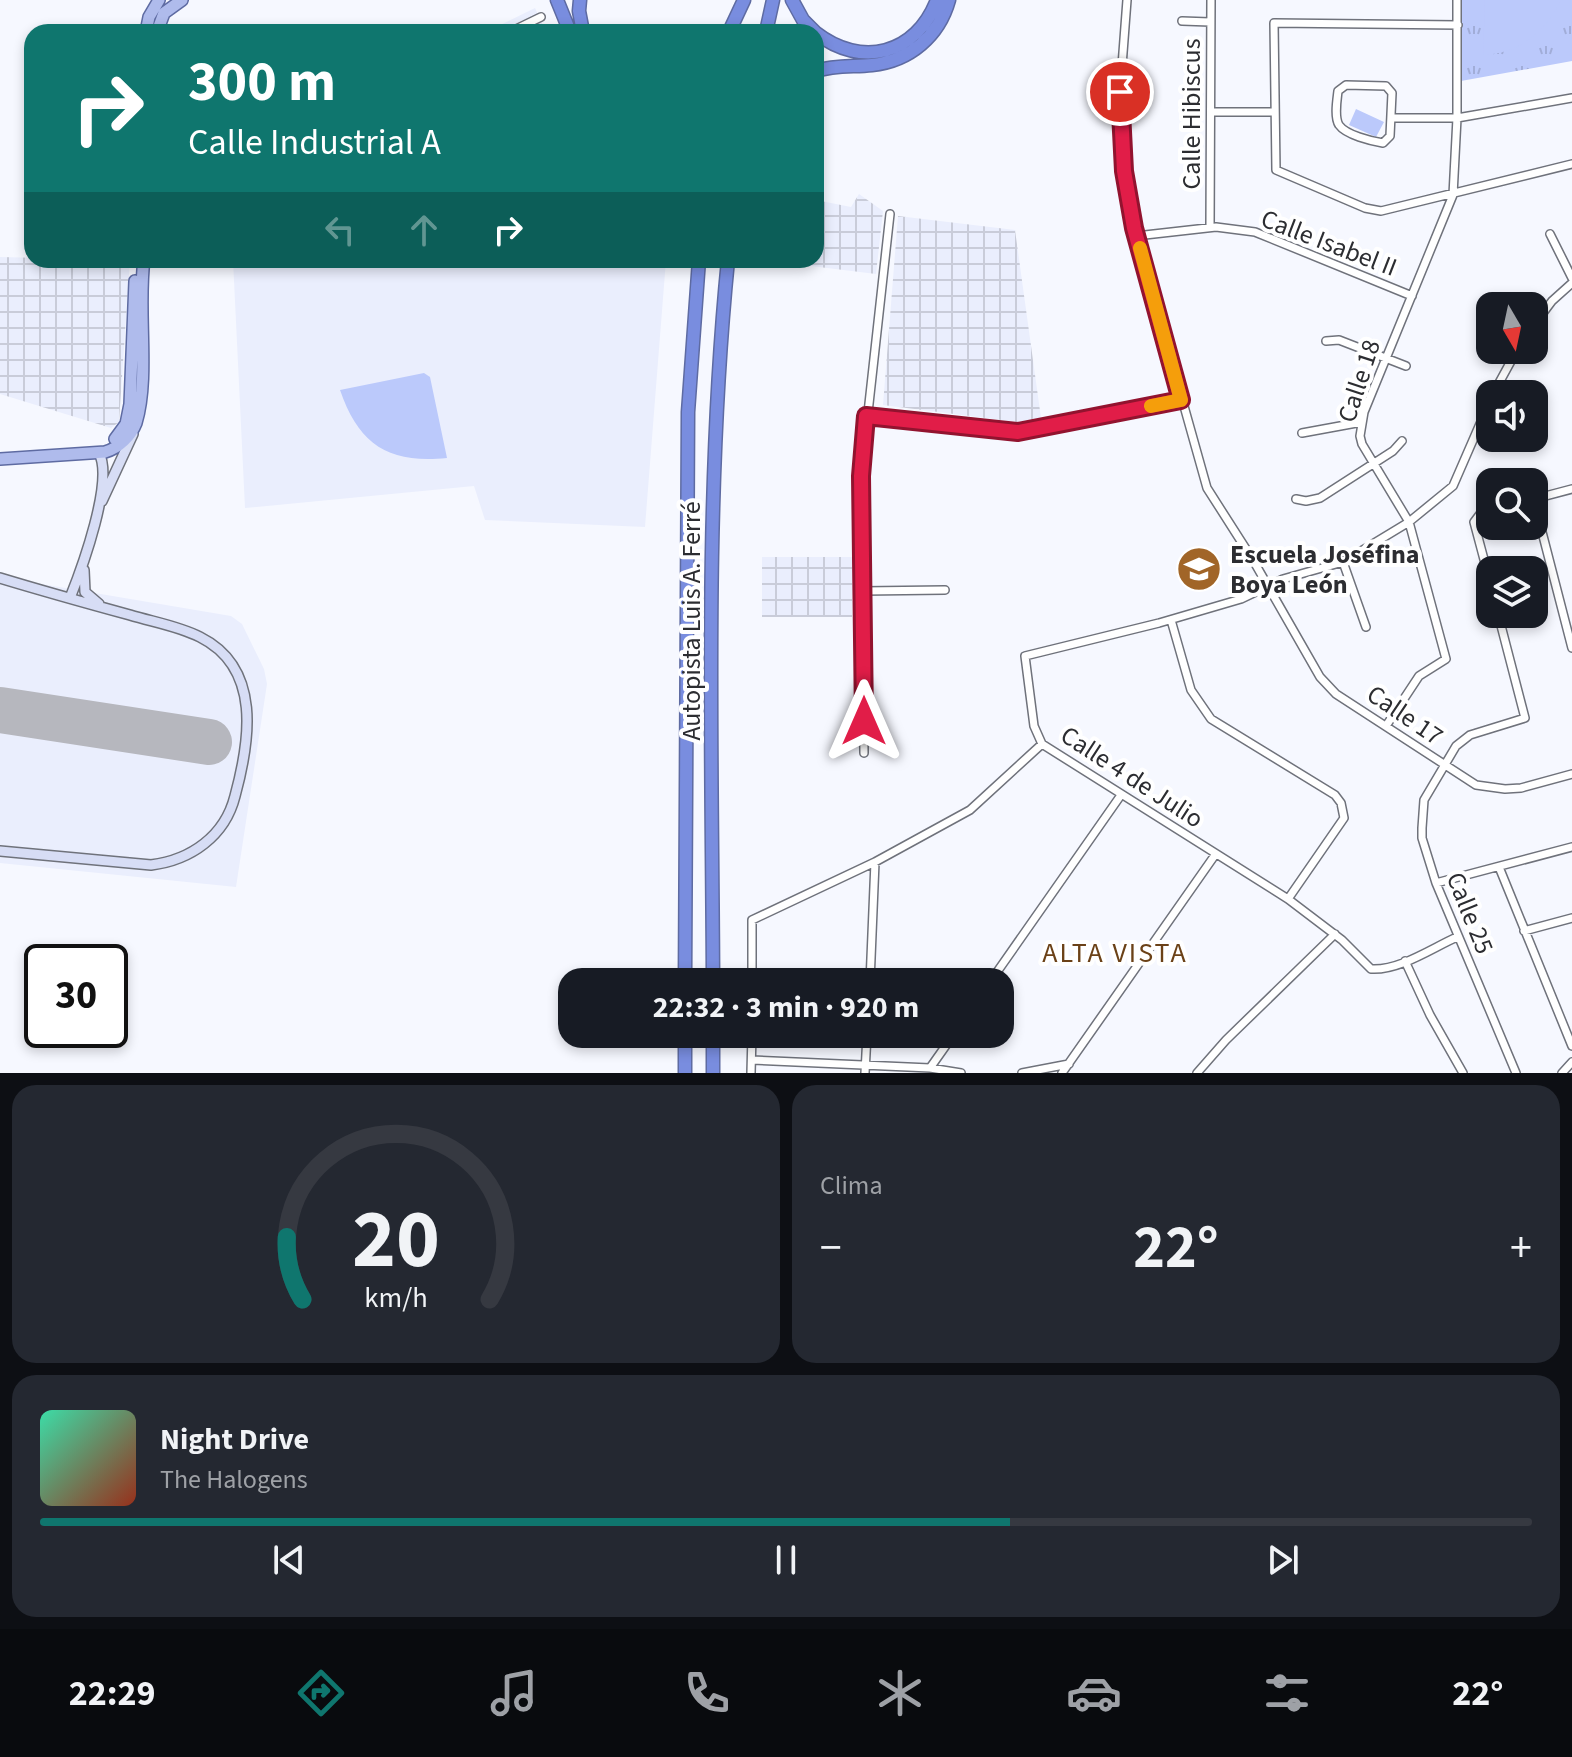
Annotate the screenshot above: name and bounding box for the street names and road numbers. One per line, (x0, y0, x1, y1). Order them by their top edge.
street label: Calle Hibiscus (1173, 38, 1210, 190)
street label: Calle Isabel II (1256, 200, 1402, 286)
street label: Calle 18 (1328, 335, 1390, 427)
street label: Autopista Luis A. Ferré (673, 501, 710, 741)
street label: Calle 17 (1359, 676, 1451, 754)
street label: Calle 4 de Julio (1053, 717, 1211, 837)
street label: Calle 25 (1437, 867, 1503, 959)

